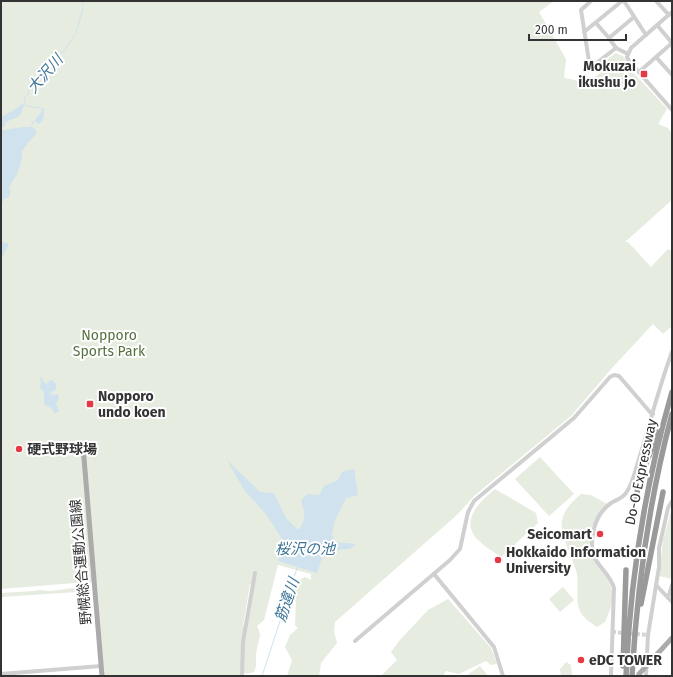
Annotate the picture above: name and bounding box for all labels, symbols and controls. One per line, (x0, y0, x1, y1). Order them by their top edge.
scale bar (529, 16, 626, 42)
text: 200 m (535, 23, 568, 37)
water label: 大沢川 (23, 50, 68, 97)
place label: Mokuzai ikushu jo (578, 58, 636, 91)
marker: Mokuzai ikushu jo (639, 69, 649, 79)
park label: Nopporo Sports Park (73, 327, 146, 360)
place label: Nopporo undo koen (98, 388, 166, 421)
marker: Nopporo undo koen (85, 399, 95, 409)
street label: Do-O Expressway (621, 417, 661, 527)
place label: 硬式野球場 (27, 441, 97, 458)
marker: 硬式野球場 (14, 444, 24, 454)
street label: 野幌総合運動公園線 (67, 498, 95, 626)
place label: Seicomart (527, 526, 593, 543)
marker: Seicomart (595, 529, 605, 539)
water label: 桜沢の池 (275, 540, 337, 558)
place label: Hokkaido Information University (506, 544, 646, 577)
marker: Hokkaido Information University (493, 555, 503, 565)
water label: 筋違川 (271, 574, 303, 624)
place label: eDC TOWER (589, 652, 662, 669)
marker: eDC TOWER (576, 655, 586, 665)

